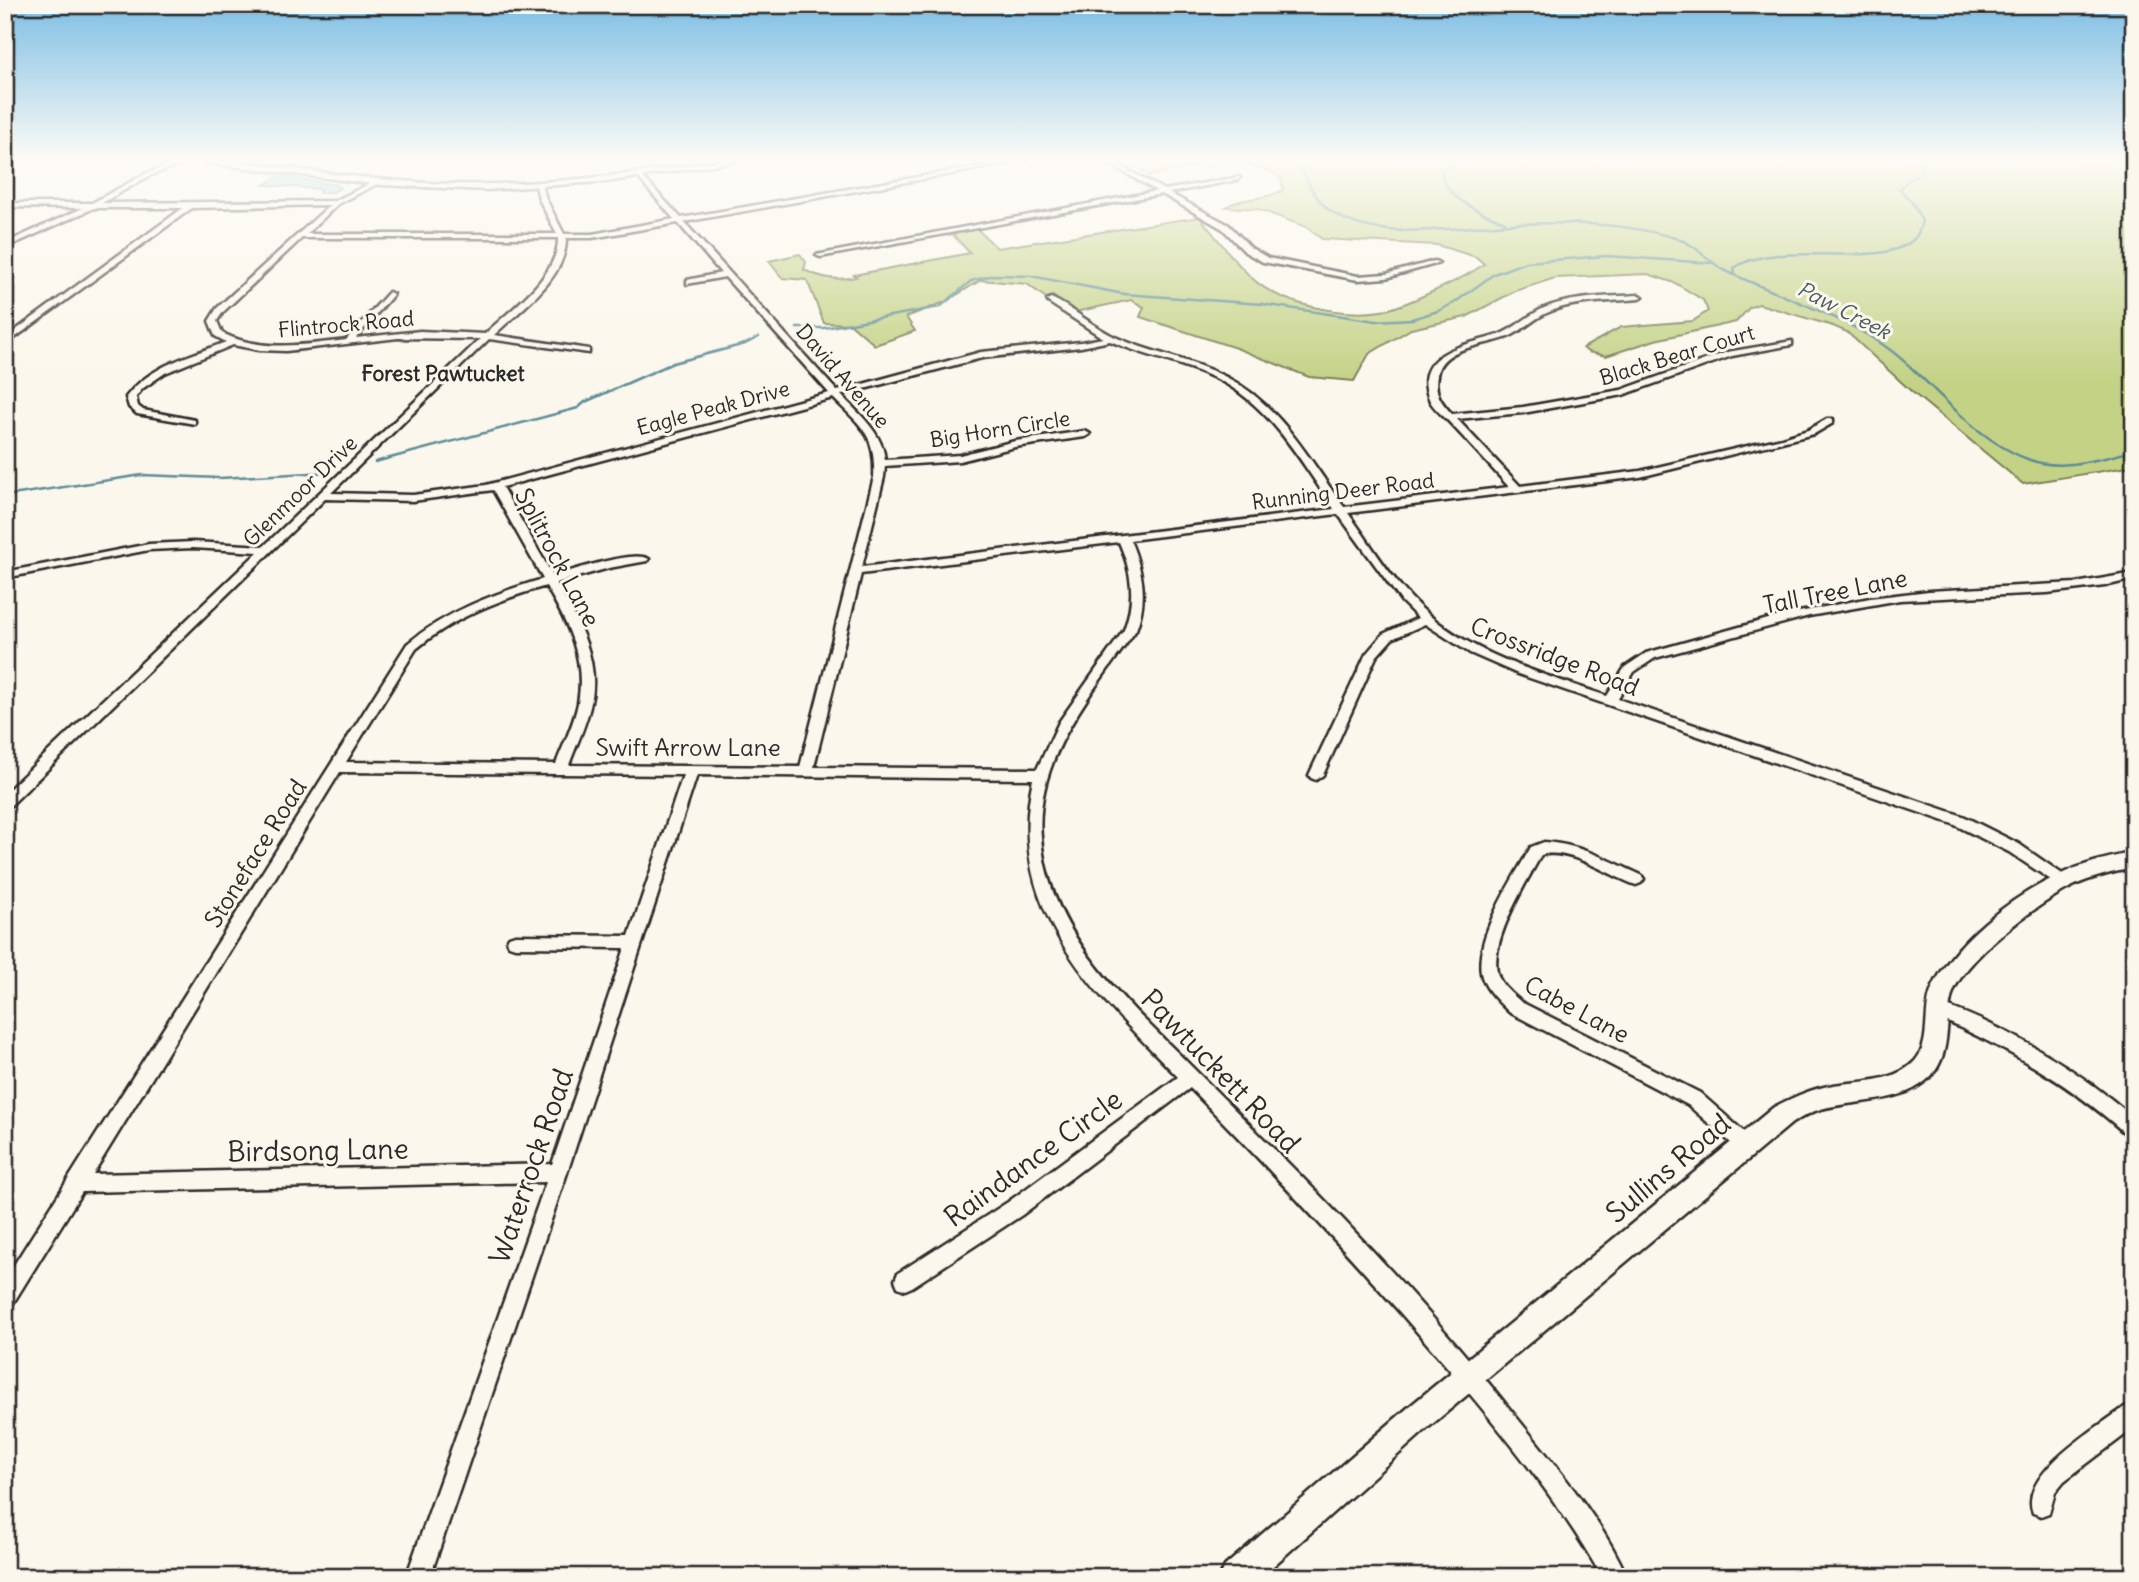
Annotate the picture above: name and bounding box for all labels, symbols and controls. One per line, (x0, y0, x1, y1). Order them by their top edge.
water label: Paw Creek (1793, 275, 1896, 345)
street label: Flintrock Road (277, 305, 415, 343)
street label: David Avenue (790, 318, 896, 434)
street label: Black Bear Court (1596, 319, 1758, 391)
district label: Forest Pawtucket (361, 360, 525, 387)
street label: Eagle Peak Drive (634, 375, 792, 441)
street label: Big Horn Circle (928, 405, 1072, 453)
street label: Glenmoor Drive (237, 430, 363, 552)
street label: Running Deer Road (1250, 466, 1436, 516)
street label: Splitrock Lane (509, 483, 607, 631)
street label: Tall Tree Lane (1760, 562, 1910, 620)
street label: Crossridge Road (1466, 610, 1644, 702)
street label: Swift Arrow Lane (595, 732, 781, 762)
street label: Stoneface Road (197, 773, 313, 933)
street label: Cabe Lane (1519, 969, 1635, 1049)
street label: Pawtuckett Road (1134, 981, 1308, 1161)
street label: Waterrock Road (481, 1064, 581, 1268)
street label: Raindance Circle (937, 1081, 1129, 1235)
street label: Sullins Road (1598, 1105, 1738, 1231)
street label: Birdsong Lane (227, 1130, 409, 1170)

